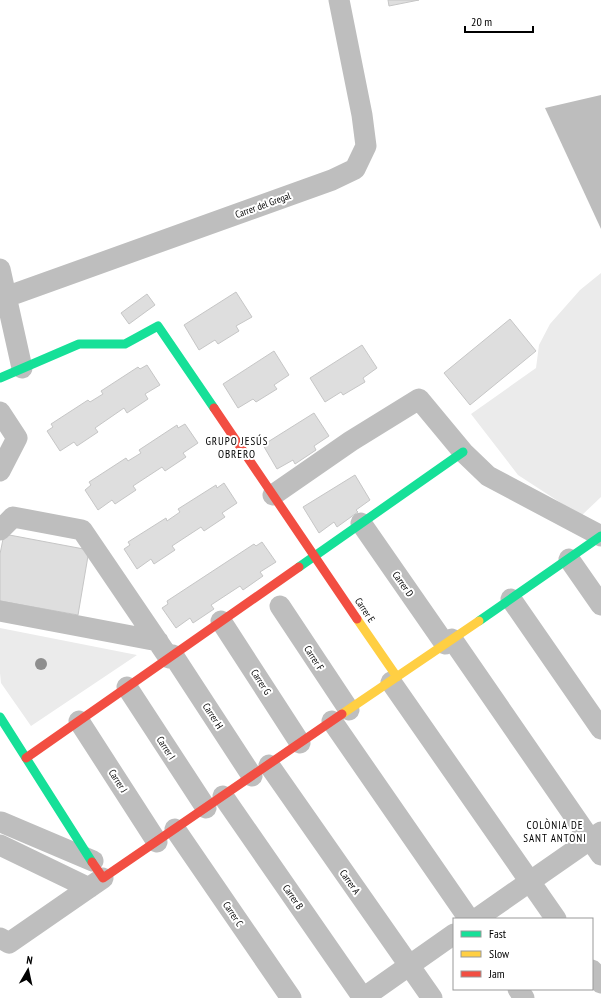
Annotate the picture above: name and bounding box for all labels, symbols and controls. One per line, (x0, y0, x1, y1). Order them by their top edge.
scale bar (465, 8, 533, 34)
text: 20 m (471, 14, 492, 29)
street label: Carrer del Gregal (233, 189, 293, 221)
district label: GRUPO JESÚS OBRERO (205, 434, 269, 461)
street label: Carrer D (390, 569, 416, 599)
street label: Carrer E (352, 595, 378, 625)
street label: Carrer F (301, 643, 327, 673)
street label: Carrer G (248, 667, 274, 697)
street label: Carrer H (200, 701, 226, 731)
street label: Carrer I (154, 734, 178, 762)
street label: Carrer J (106, 767, 130, 795)
district label: COLÒNIA DE SANT ANTONI (523, 818, 587, 845)
street label: Carrer A (337, 867, 363, 897)
street label: Carrer B (280, 882, 306, 912)
street label: Carrer C (220, 899, 246, 929)
legend (453, 918, 593, 990)
text: Fast (489, 926, 507, 941)
text: Slow (489, 946, 510, 961)
north arrow (8, 950, 48, 990)
text: N (26, 953, 34, 968)
text: Jam (488, 966, 505, 981)

